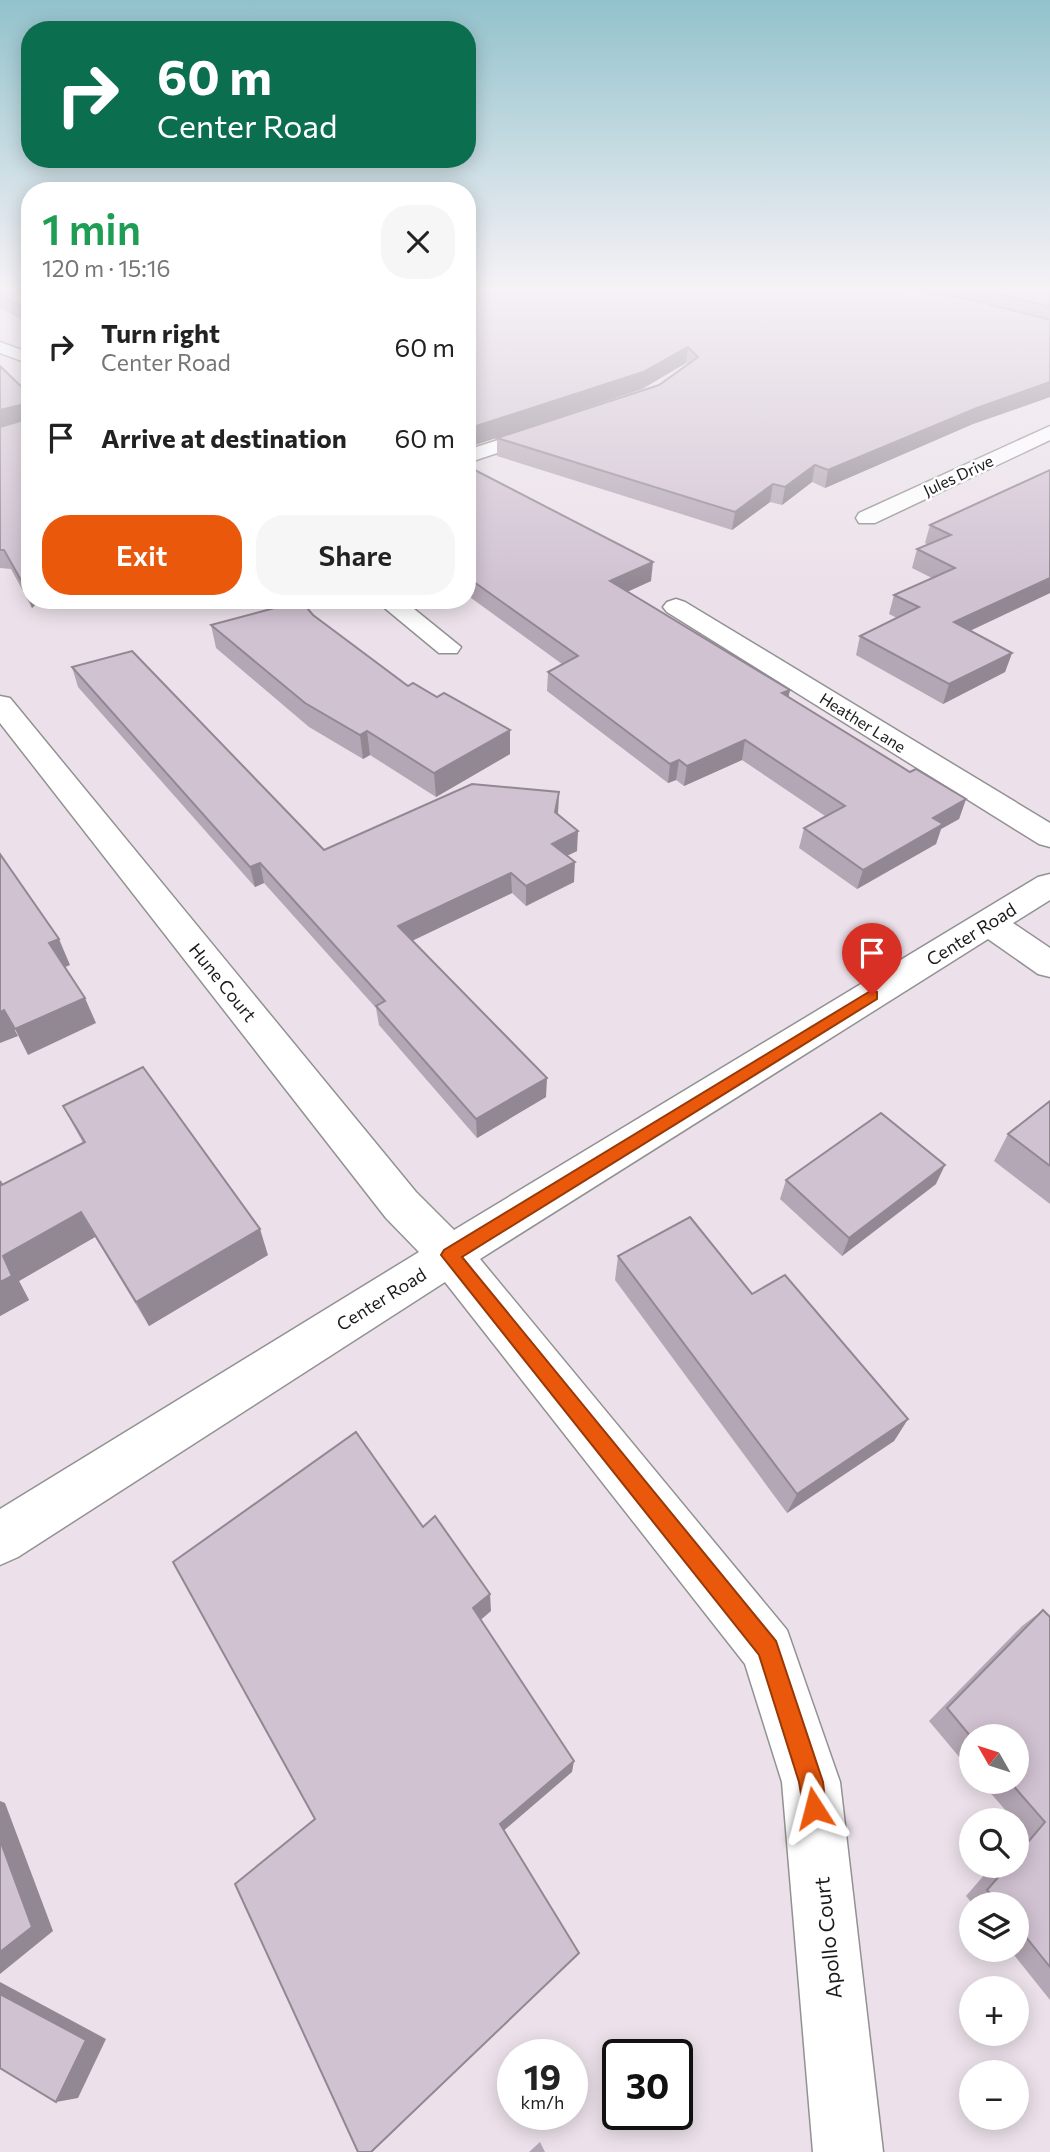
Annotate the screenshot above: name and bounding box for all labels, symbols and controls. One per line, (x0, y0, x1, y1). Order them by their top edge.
text: 60 m (157, 45, 272, 105)
icon: right (42, 49, 133, 140)
text: Center Road (157, 105, 338, 145)
text: 1 min (42, 202, 141, 254)
button: close (381, 205, 455, 279)
text: 120 m · 15:16 (42, 254, 171, 282)
text: Turn right (101, 317, 220, 348)
icon: right (42, 328, 80, 366)
text: 60 m (395, 331, 455, 362)
text: Center Road (101, 348, 231, 376)
icon: arrive (42, 419, 80, 457)
text: Arrive at destination (101, 422, 347, 453)
text: 60 m (395, 422, 455, 453)
street label: Jules Drive (920, 451, 996, 499)
button: Exit (42, 515, 242, 595)
button: Share (256, 515, 455, 595)
street label: Heather Lane (817, 688, 909, 756)
street label: Center Road (922, 898, 1020, 970)
pin (842, 923, 902, 995)
icon: arrive (853, 934, 891, 972)
street label: Hune Court (185, 938, 261, 1026)
street label: Center Road (332, 1263, 430, 1335)
north arrow (959, 1724, 1029, 1794)
map controls (959, 1724, 1029, 2130)
position arrow (777, 1771, 851, 1845)
button: search (959, 1808, 1029, 1878)
street label: Apollo Court (808, 1876, 846, 2000)
button: layers (959, 1892, 1029, 1962)
button: + (959, 1976, 1029, 2046)
speed limit sign: 30 (602, 2039, 693, 2130)
text: 19 (524, 2054, 561, 2097)
button: − (959, 2060, 1029, 2130)
text: km/h (521, 2091, 564, 2113)

